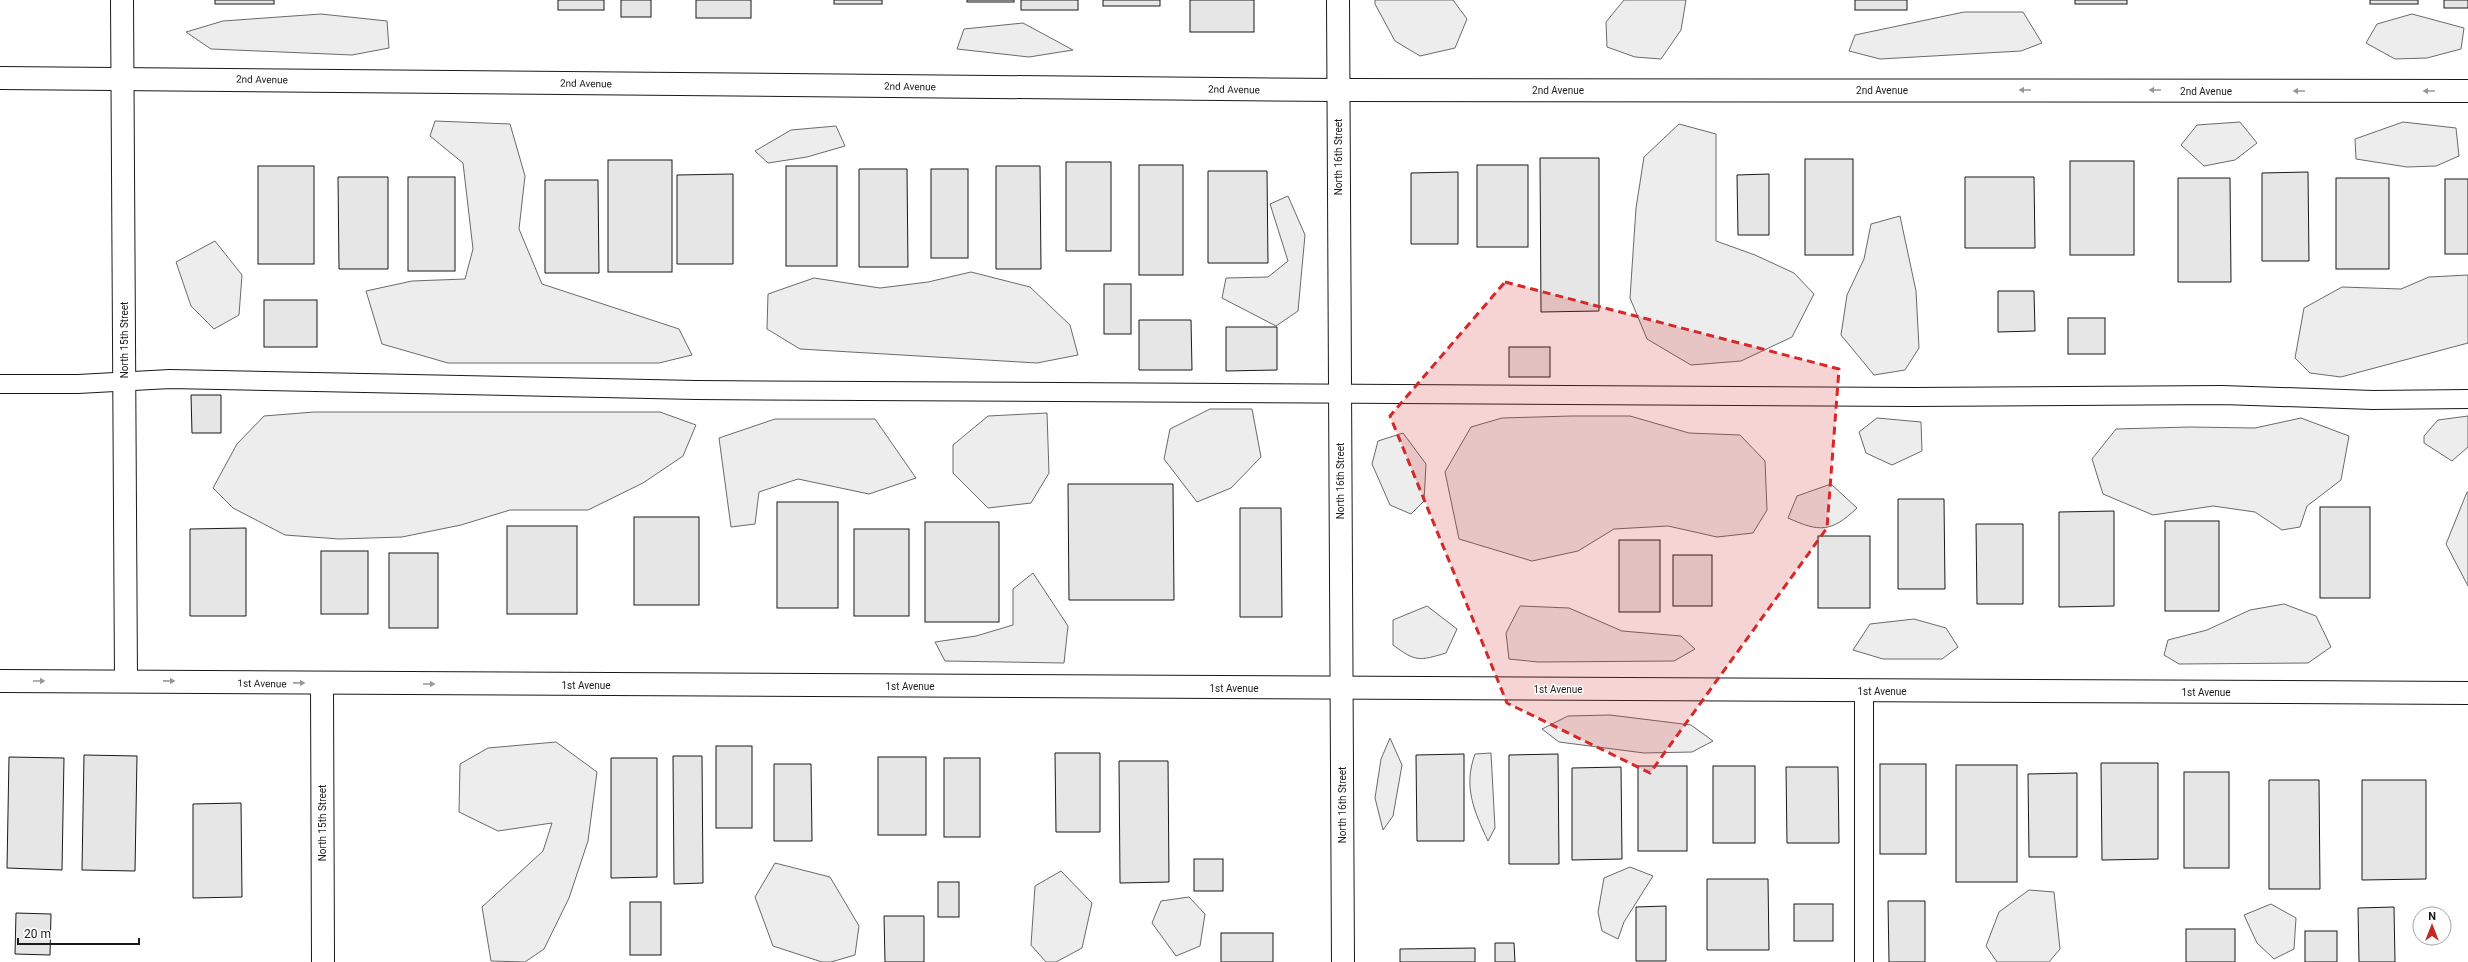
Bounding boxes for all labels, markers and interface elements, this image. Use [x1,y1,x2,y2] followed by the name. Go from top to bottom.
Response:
[236,74,288,85] street label: 2nd Avenue
[560,78,612,89] street label: 2nd Avenue
[884,81,936,92] street label: 2nd Avenue
[1208,84,1260,95] street label: 2nd Avenue
[1532,85,1584,96] street label: 2nd Avenue
[1856,85,1908,96] street label: 2nd Avenue
[2180,86,2232,97] street label: 2nd Avenue
[2018,87,2031,93] one-way arrow
[2148,87,2161,93] one-way arrow
[2292,88,2305,94] one-way arrow
[2422,88,2435,94] one-way arrow
[1333,119,1344,195] street label: North 16th Street
[119,302,130,378] street label: North 15th Street
[1335,443,1346,519] street label: North 16th Street
[33,678,46,684] one-way arrow
[163,678,175,685] one-way arrow
[237,678,287,689] street label: 1st Avenue
[293,680,306,686] one-way arrow
[561,680,611,691] street label: 1st Avenue
[423,681,436,687] one-way arrow
[885,681,935,692] street label: 1st Avenue
[1209,683,1259,694] street label: 1st Avenue
[1533,684,1583,695] street label: 1st Avenue
[1857,686,1907,697] street label: 1st Avenue
[2181,687,2231,698] street label: 1st Avenue
[1337,767,1348,843] street label: North 16th Street
[317,785,328,861] street label: North 15th Street
[2412,906,2452,946] north arrow
[2428,910,2436,923] text: N
[18,920,139,946] scale bar
[24,927,51,941] text: 20 m

